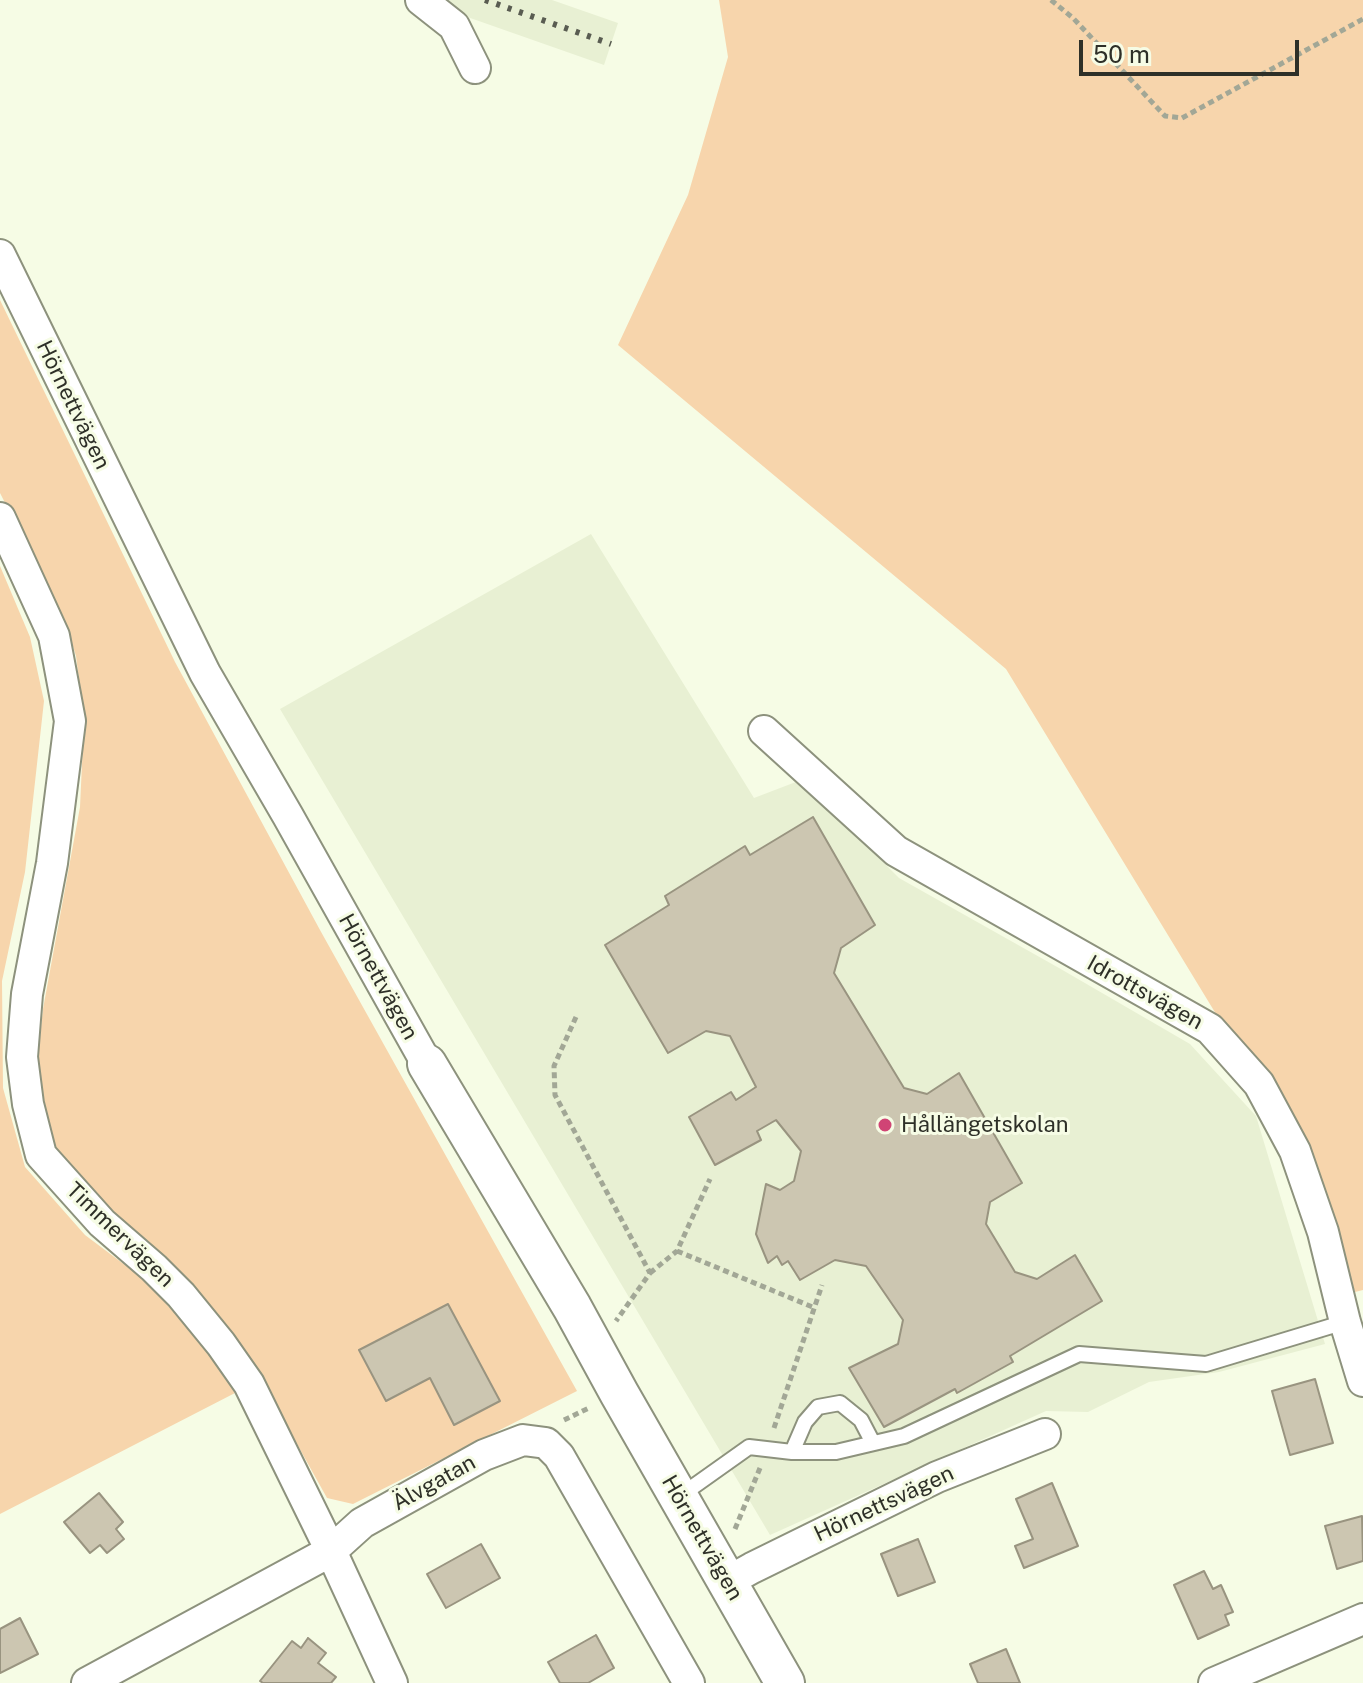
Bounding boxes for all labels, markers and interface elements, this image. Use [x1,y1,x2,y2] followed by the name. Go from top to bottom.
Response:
[1083,24,1303,74] scale bar
[1093,40,1150,68] text: 50 m
[30,336,116,474] street label: Hörnettvägen
[333,909,423,1045] street label: Hörnettvägen
[1083,950,1207,1036] street label: Idrottsvägen
[901,1112,1068,1138] place label: Hållängetskolan
[876,1116,894,1134] marker: Hållängetskolan
[61,1177,179,1293] street label: Timmervägen
[388,1449,480,1517] street label: Älvgatan
[810,1460,958,1548] street label: Hörnettsvägen
[656,1471,748,1605] street label: Hörnettvägen

